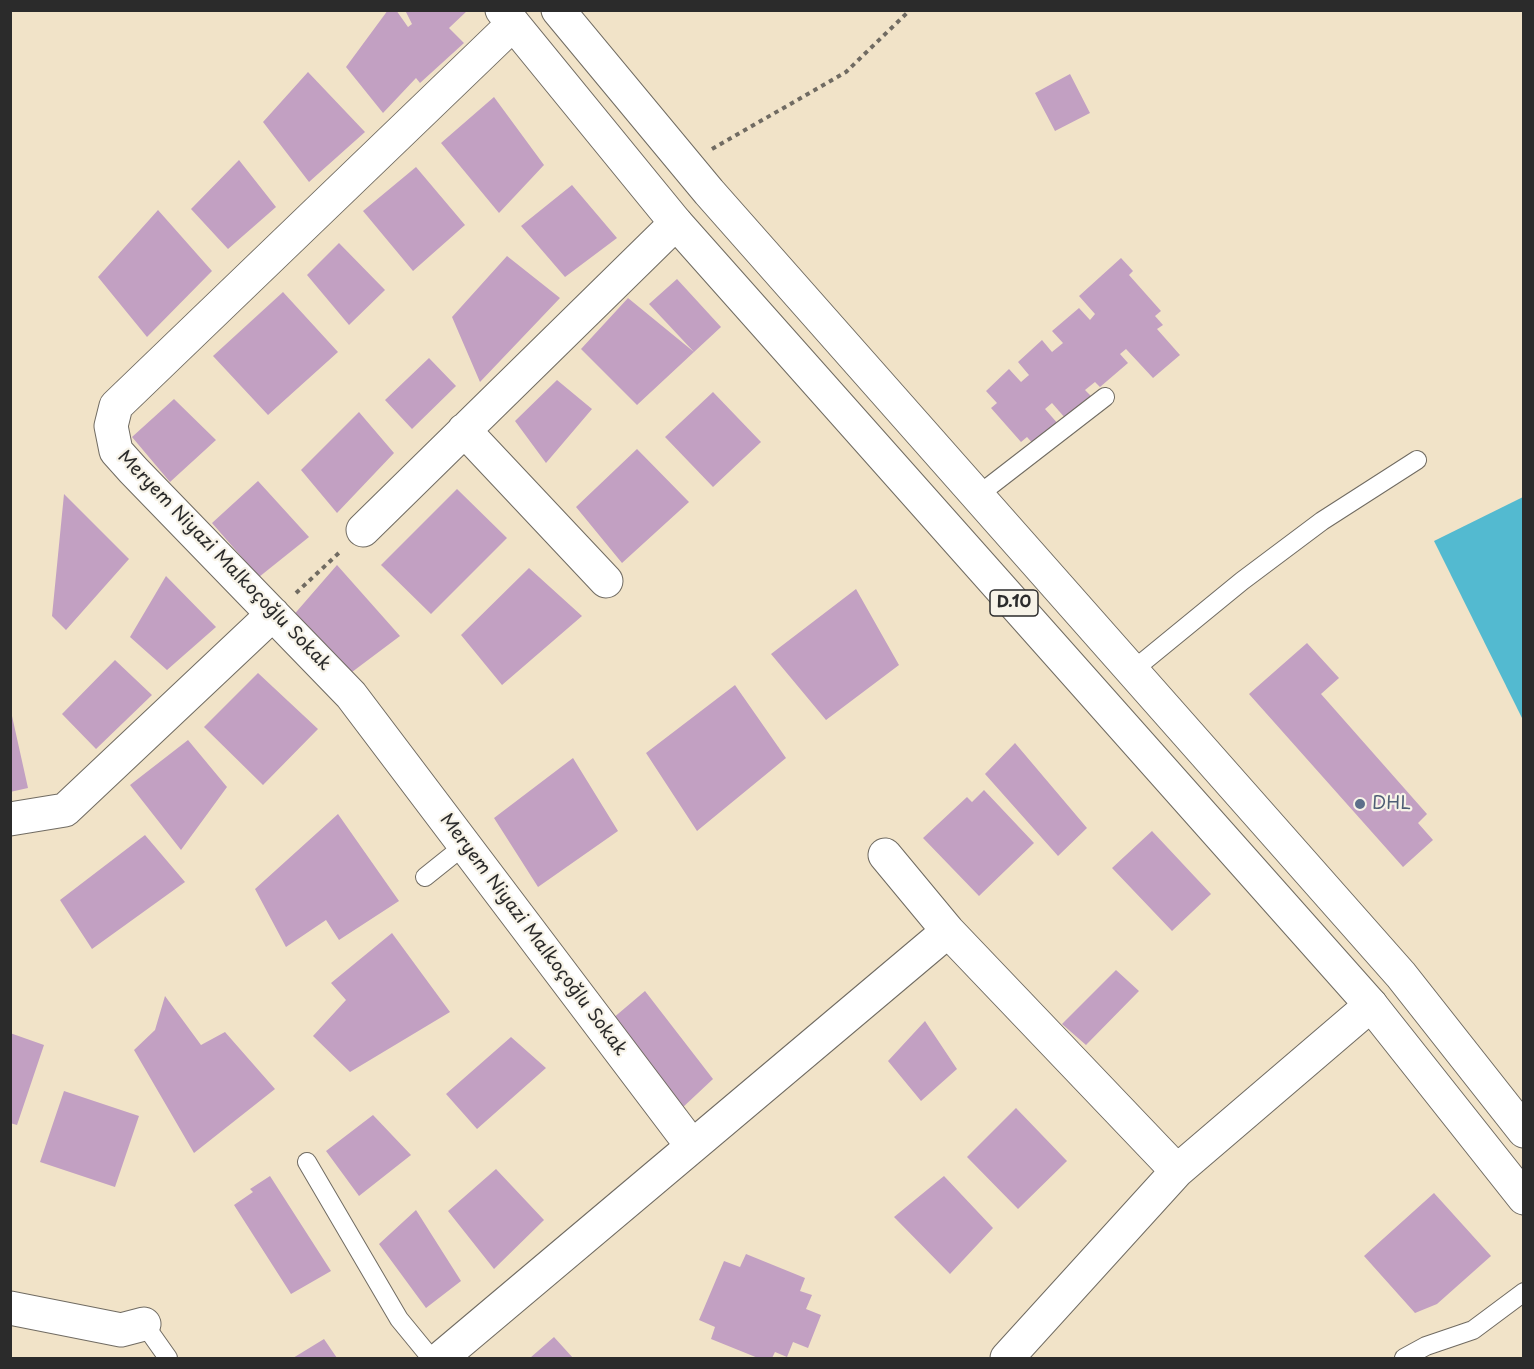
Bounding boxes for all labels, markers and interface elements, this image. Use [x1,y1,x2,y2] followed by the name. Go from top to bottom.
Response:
[113,447,335,675] street label: Meryem Niyazi Malkoçoğlu Sokak
[990,590,1038,616] road number: D.10
[1372,793,1411,815] place label: DHL
[1353,797,1367,811] marker: DHL
[435,810,631,1060] street label: Meryem Niyazi Malkoçoğlu Sokak

